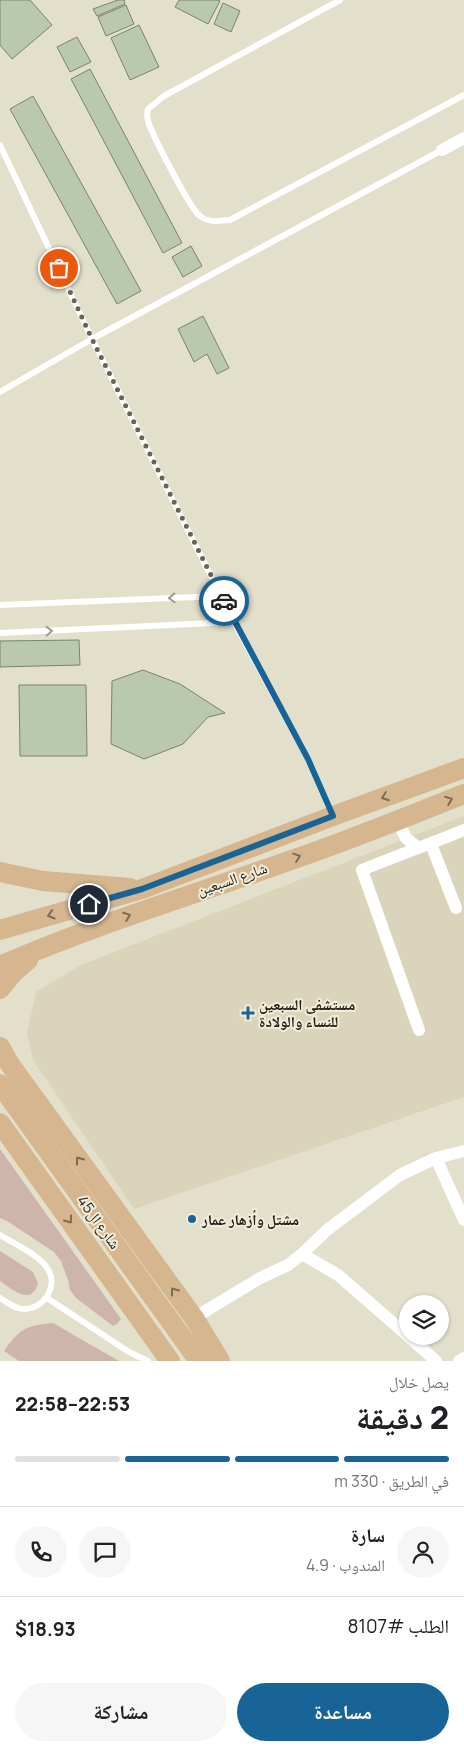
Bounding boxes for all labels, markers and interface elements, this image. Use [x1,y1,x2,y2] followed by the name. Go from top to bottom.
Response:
[38,247,80,289] pin
[45,254,73,282] icon: bag
[199,576,249,626] courier
[210,587,238,615] icon: car
[168,592,176,603] one-way arrow
[45,625,53,636] one-way arrow
[381,791,390,801] one-way arrow
[444,796,453,806] one-way arrow
[292,853,300,863] one-way arrow
[194,857,270,901] street label: شارع السبعين
[68,883,110,925] pin
[75,890,103,918] icon: home
[47,910,55,920] one-way arrow
[122,912,130,922] one-way arrow
[259,994,355,1032] place label: مستشفى السبعين للنساء والولادة
[241,1006,255,1020] marker: مستشفى السبعين للنساء والولادة
[76,1157,84,1166] one-way arrow
[72,1191,126,1253] street label: شارع ال45
[201,1209,299,1230] place label: مشتل وأزهار عمار
[186,1213,198,1225] marker: مشتل وأزهار عمار
[63,1214,72,1224] one-way arrow
[171,1287,180,1297] one-way arrow
[399,1295,449,1345] map controls
[399,1295,449,1345] button: layers
[389,1371,449,1393] text: يصل خلال
[15,1391,130,1417] text: 22:53–22:58
[356,1395,449,1439] text: 2 دقيقة
[334,1470,449,1492] text: في الطريق · 330 m
[351,1522,385,1548] text: سارة
[15,1526,67,1578] button: phone
[79,1526,131,1578] button: chat
[397,1526,449,1578] button: person
[306,1554,385,1576] text: المندوب · 4.9
[347,1613,449,1639] text: الطلب #8107
[15,1616,76,1642] text: $18.93
[15,1683,227,1741] button: مشاركة
[237,1683,449,1741] button: مساعدة

